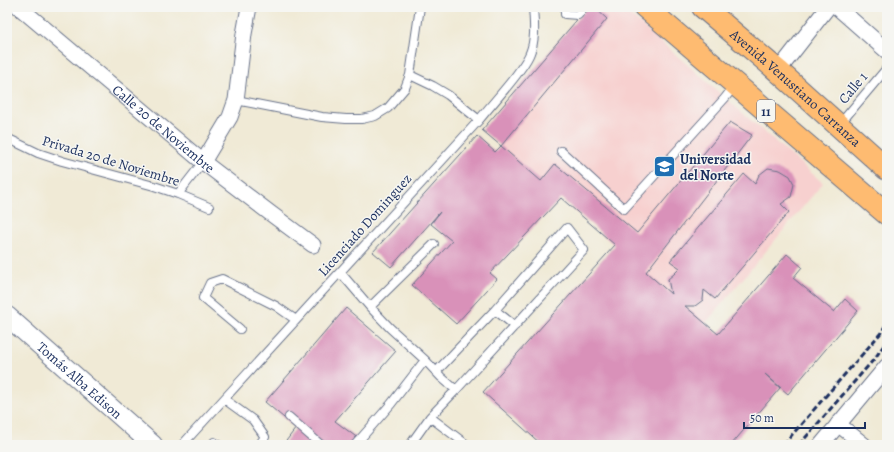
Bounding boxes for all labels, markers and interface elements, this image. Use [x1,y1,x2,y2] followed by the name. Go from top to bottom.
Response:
[725,24,866,151] street label: Avenida Venustiano Carranza
[834,68,872,108] street label: Calle 1
[108,80,219,177] street label: Calle 20 de Noviembre
[757,100,775,122] road number: 11
[40,131,182,191] street label: Privada 20 de Noviembre
[680,150,752,185] place label: Universidad del Norte
[652,154,678,180] school or university icon: Universidad del Norte
[314,170,416,280] street label: Licenciado Dominguez
[33,337,127,423] street label: Tomás Alba Edison
[744,404,865,430] scale bar
[750,410,774,426] text: 50 m

